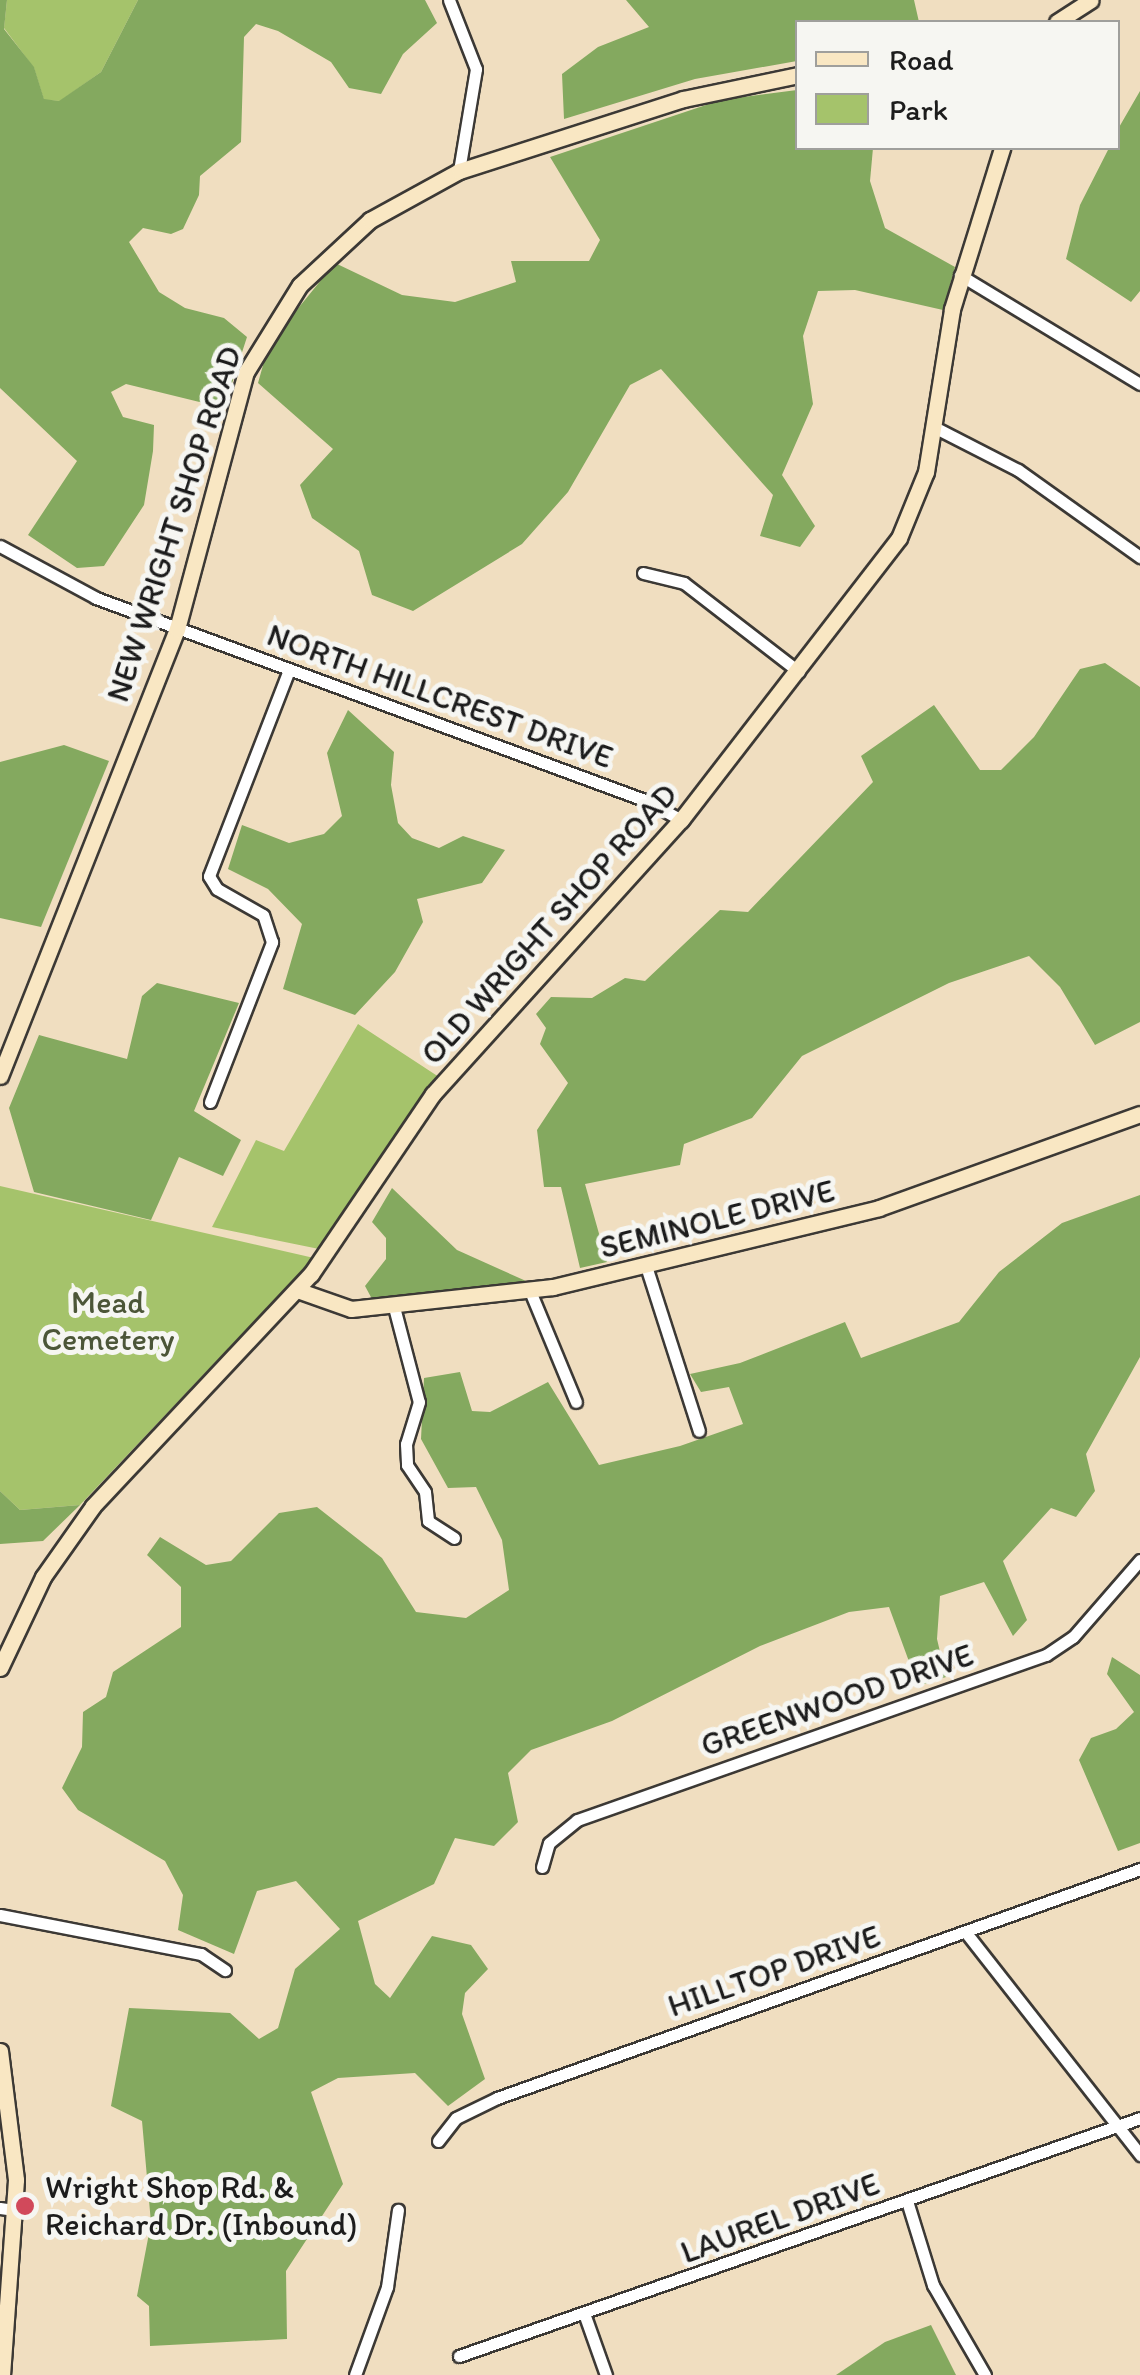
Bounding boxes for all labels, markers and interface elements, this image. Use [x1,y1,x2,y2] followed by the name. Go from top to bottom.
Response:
[795,20,1120,150] legend
[889,41,954,78] text: Road
[889,91,948,128] text: Park
[98,340,250,708] street label: NEW WRIGHT SHOP ROAD
[260,615,620,777] street label: NORTH HILLCREST DRIVE
[412,774,686,1074] street label: OLD WRIGHT SHOP ROAD
[593,1171,841,1267] street label: SEMINOLE DRIVE
[41,1284,175,1359] park label: Mead Cemetery
[694,1635,980,1765] street label: GREENWOOD DRIVE
[662,1917,886,2025] street label: HILLTOP DRIVE
[675,2164,885,2272] street label: LAUREL DRIVE
[45,2169,359,2244] place label: Wright Shop Rd. & Reichard Dr. (Inbound)
[14,2195,36,2217] marker: Wright Shop Rd. & Reichard Dr. (Inbound)

